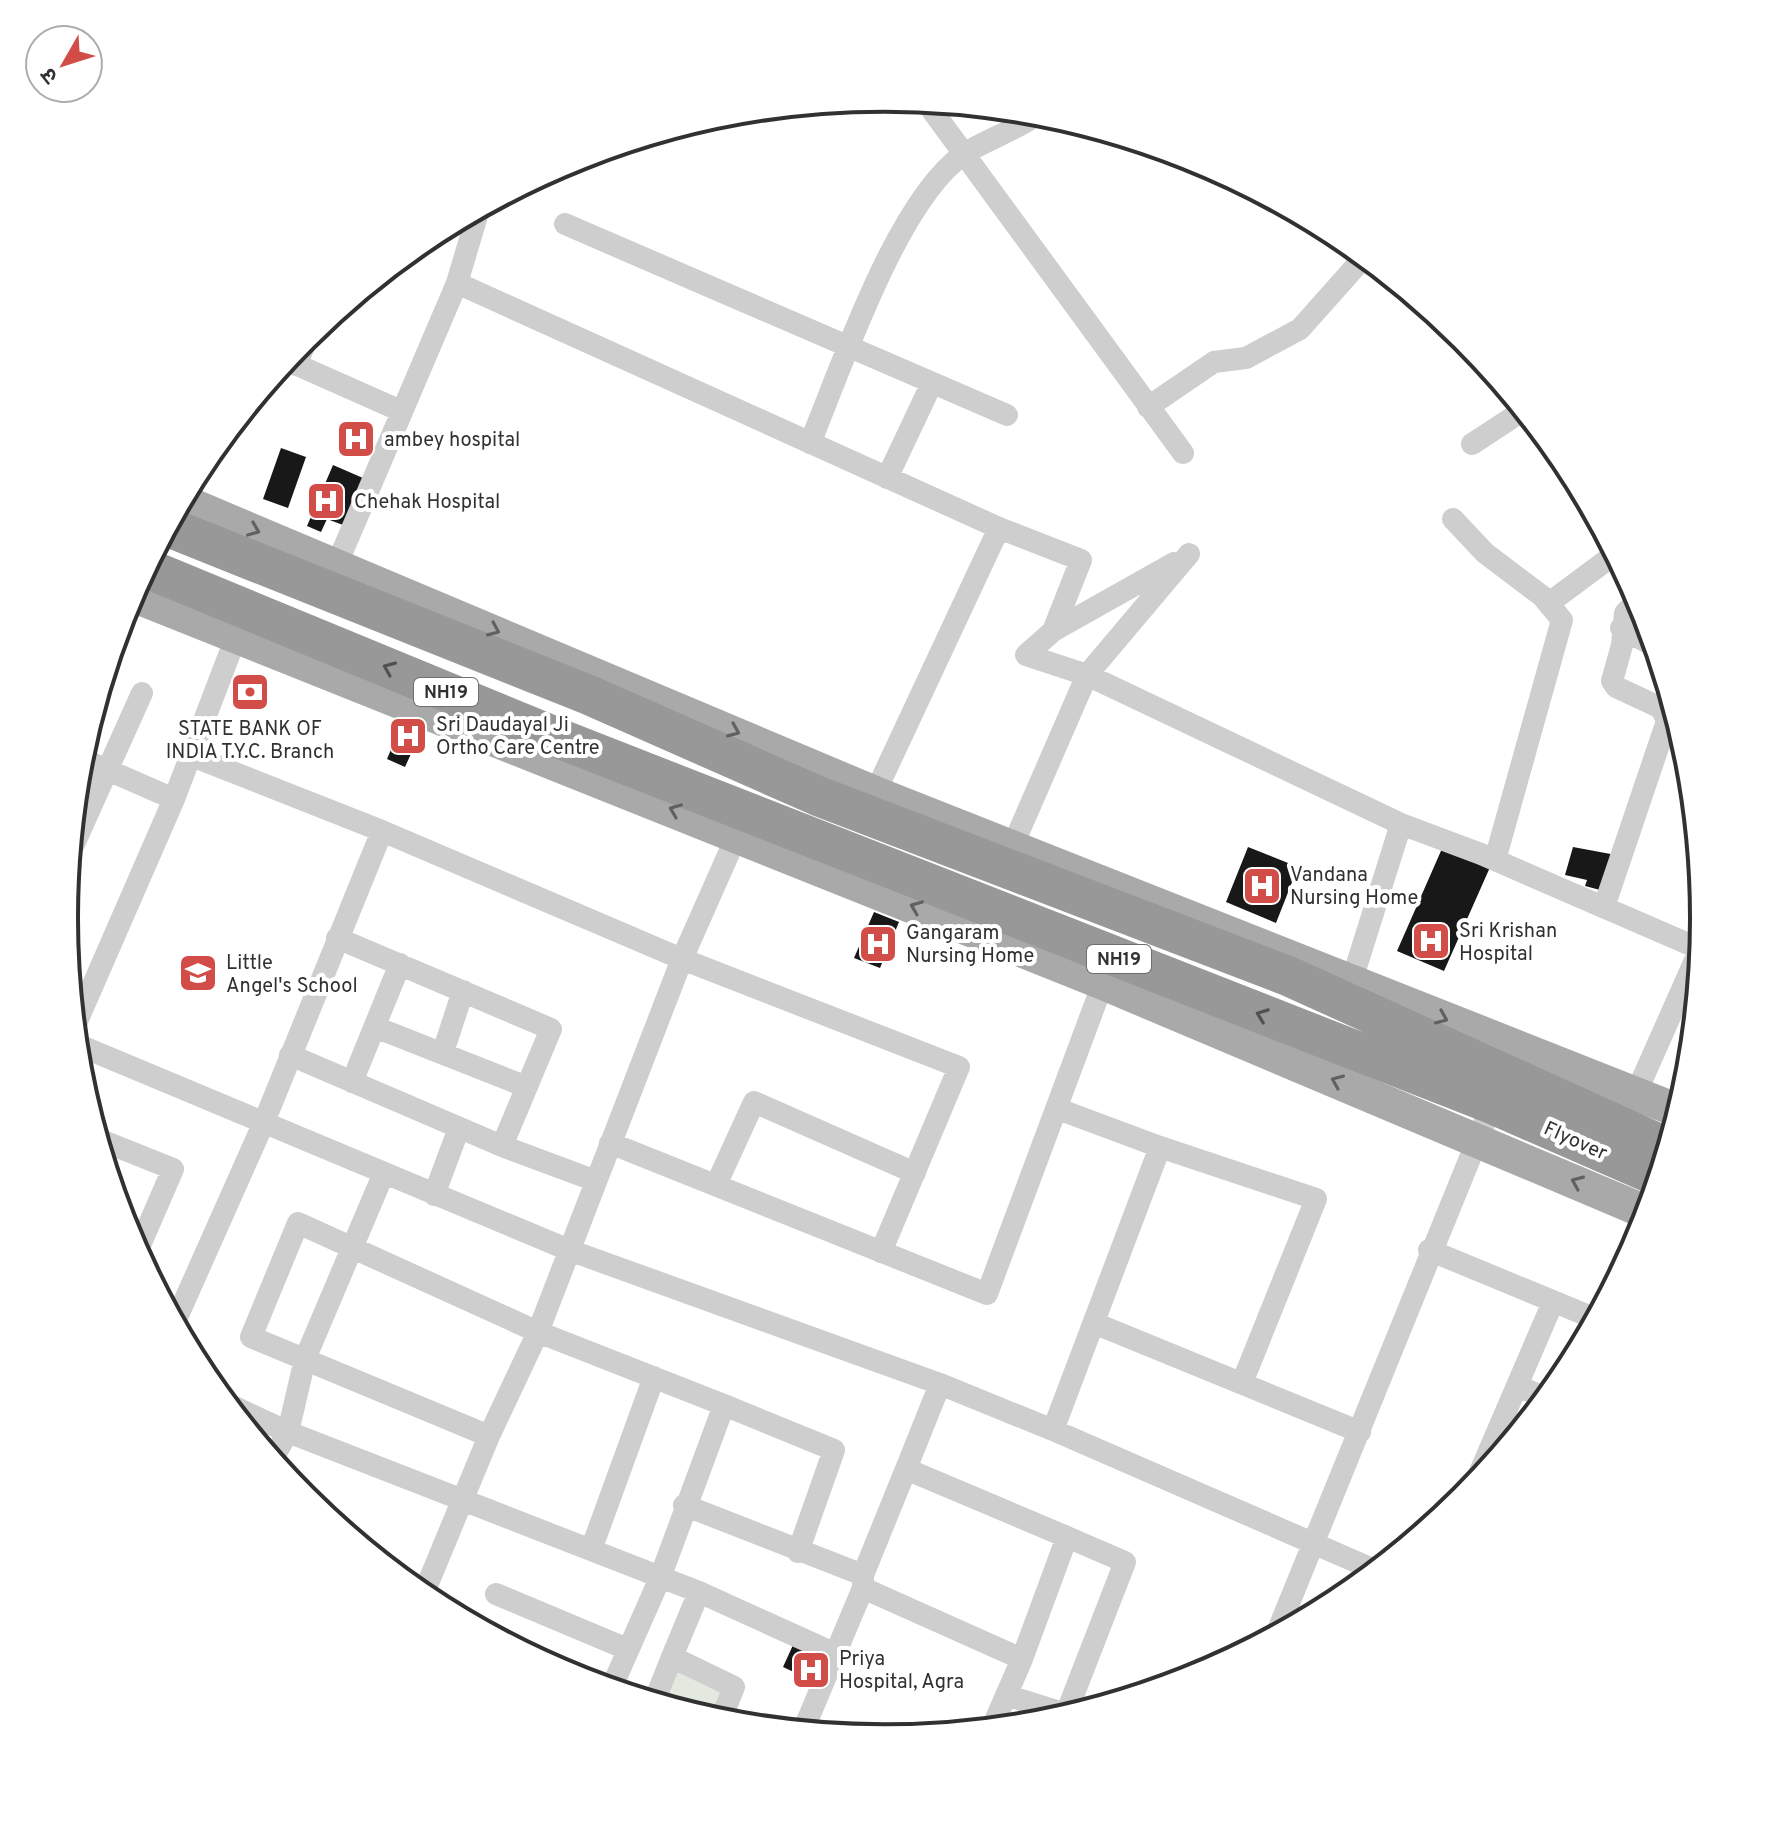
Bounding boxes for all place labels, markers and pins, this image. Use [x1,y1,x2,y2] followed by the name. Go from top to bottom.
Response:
[335,418,377,460] hospital icon: ambey hospital
[384,428,520,454] place label: ambey hospital
[305,480,347,522] hospital icon: Chehak Hospital
[354,490,500,516] place label: Chehak Hospital
[229,671,271,713] bank icon: STATE BANK OF INDIA T.Y.C. Branch
[436,713,600,762] place label: Sri Daudayal Ji Ortho Care Centre
[387,715,429,757] hospital icon: Sri Daudayal Ji Ortho Care Centre
[166,717,334,766] place label: STATE BANK OF INDIA T.Y.C. Branch
[1290,863,1418,912] place label: Vandana Nursing Home
[1241,865,1283,907] hospital icon: Vandana Nursing Home
[1459,919,1557,968] place label: Sri Krishan Hospital
[1410,920,1452,962] hospital icon: Sri Krishan Hospital
[906,921,1034,970] place label: Gangaram Nursing Home
[857,923,899,965] hospital icon: Gangaram Nursing Home
[226,951,358,1000] place label: Little Angel's School
[177,952,219,994] school or university icon: Little Angel's School
[839,1647,964,1696] place label: Priya Hospital, Agra
[790,1649,832,1691] hospital icon: Priya Hospital, Agra

